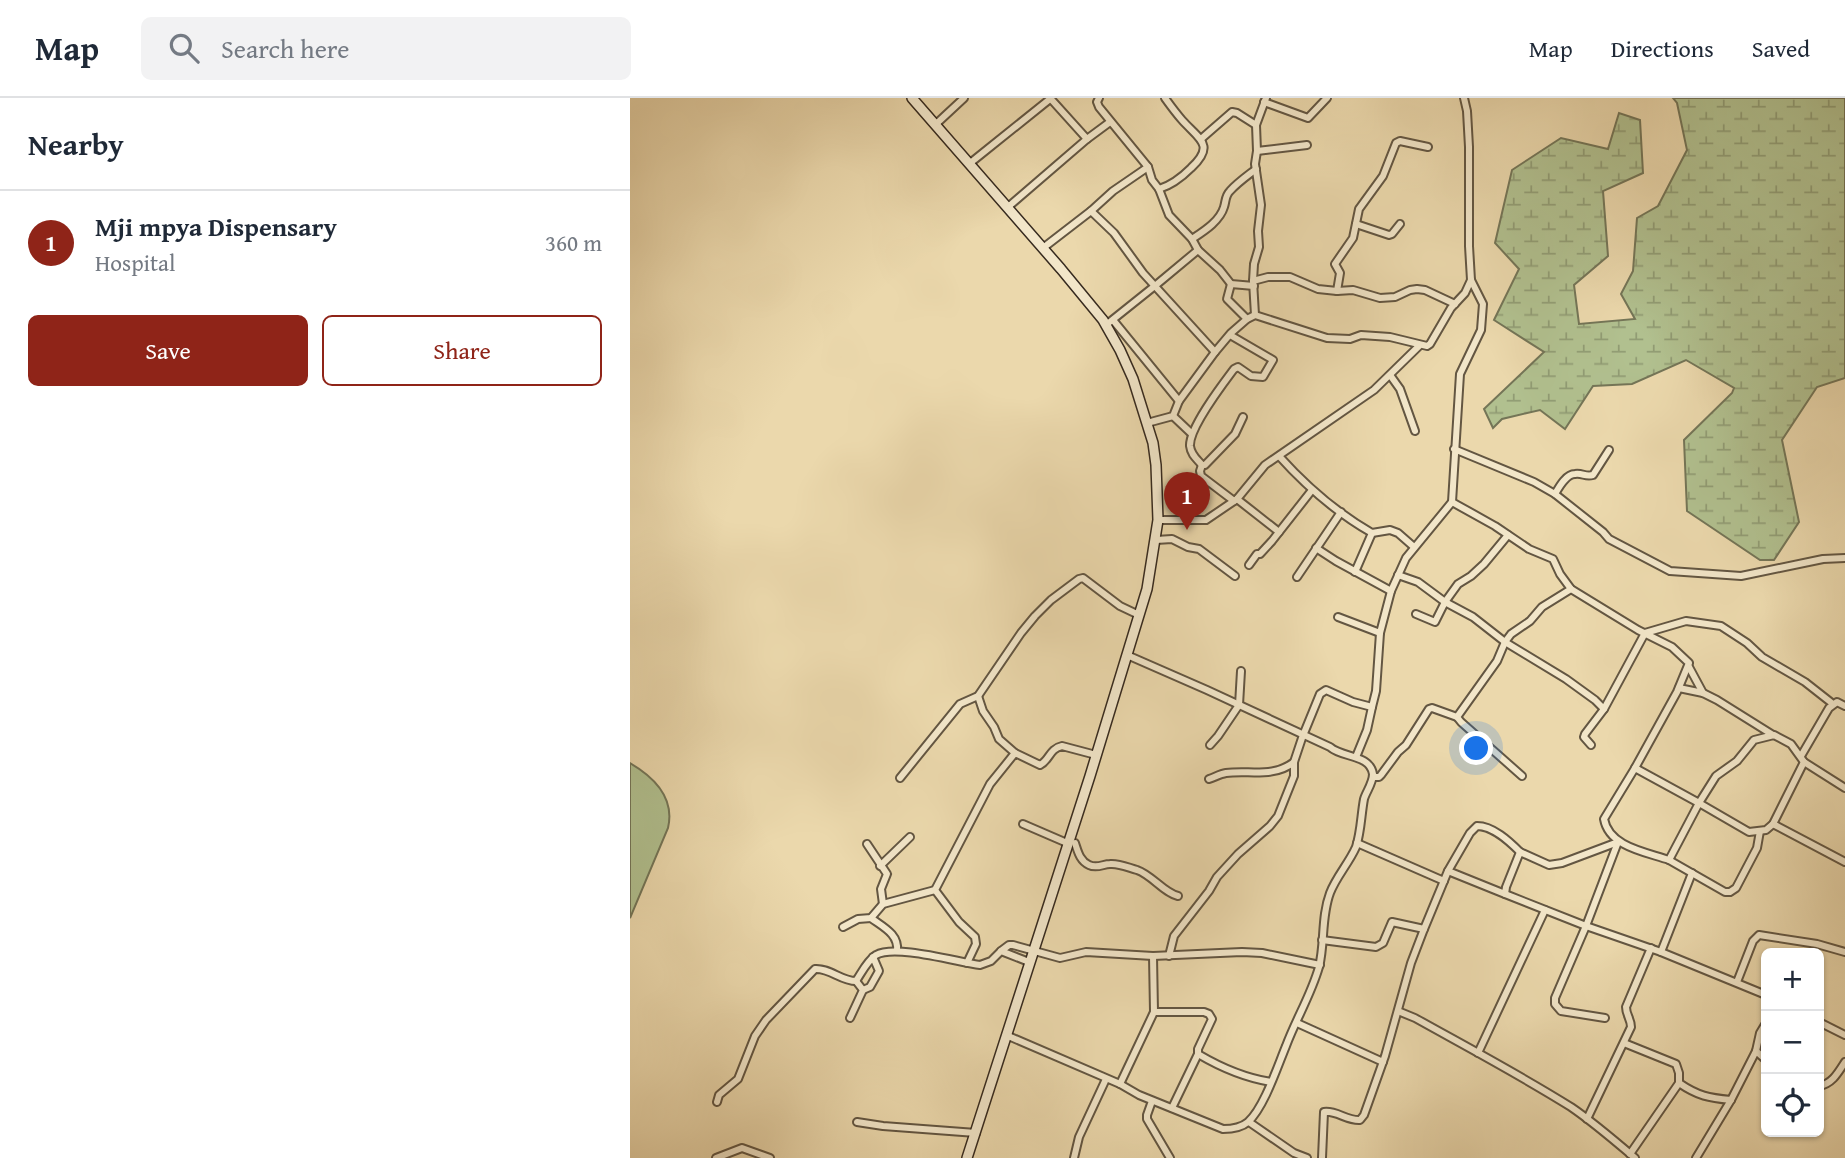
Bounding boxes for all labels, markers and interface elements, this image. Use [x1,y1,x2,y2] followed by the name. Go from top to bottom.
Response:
[141,17,631,80] search box
[35,24,99,72] text: Map
[165,29,203,67] icon: search
[221,29,349,68] text: Search here
[1529,31,1573,66] text: Map
[1611,31,1714,66] text: Directions
[1752,31,1810,66] text: Saved
[28,122,124,166] text: Nearby
[95,207,337,246] text: Mji mpya Dispensary
[45,226,57,259] text: 1
[545,226,602,259] text: 360 m
[95,246,175,279] text: Hospital
[28,315,308,386] button: Save
[322,315,602,386] button: Share
[1164,472,1210,530] pin: 1
[1459,731,1493,765] your location
[1761,948,1824,1137] map controls
[1761,948,1824,1011] button: +
[1761,1011,1824,1074] button: −
[1761,1074,1824,1137] button: locate

